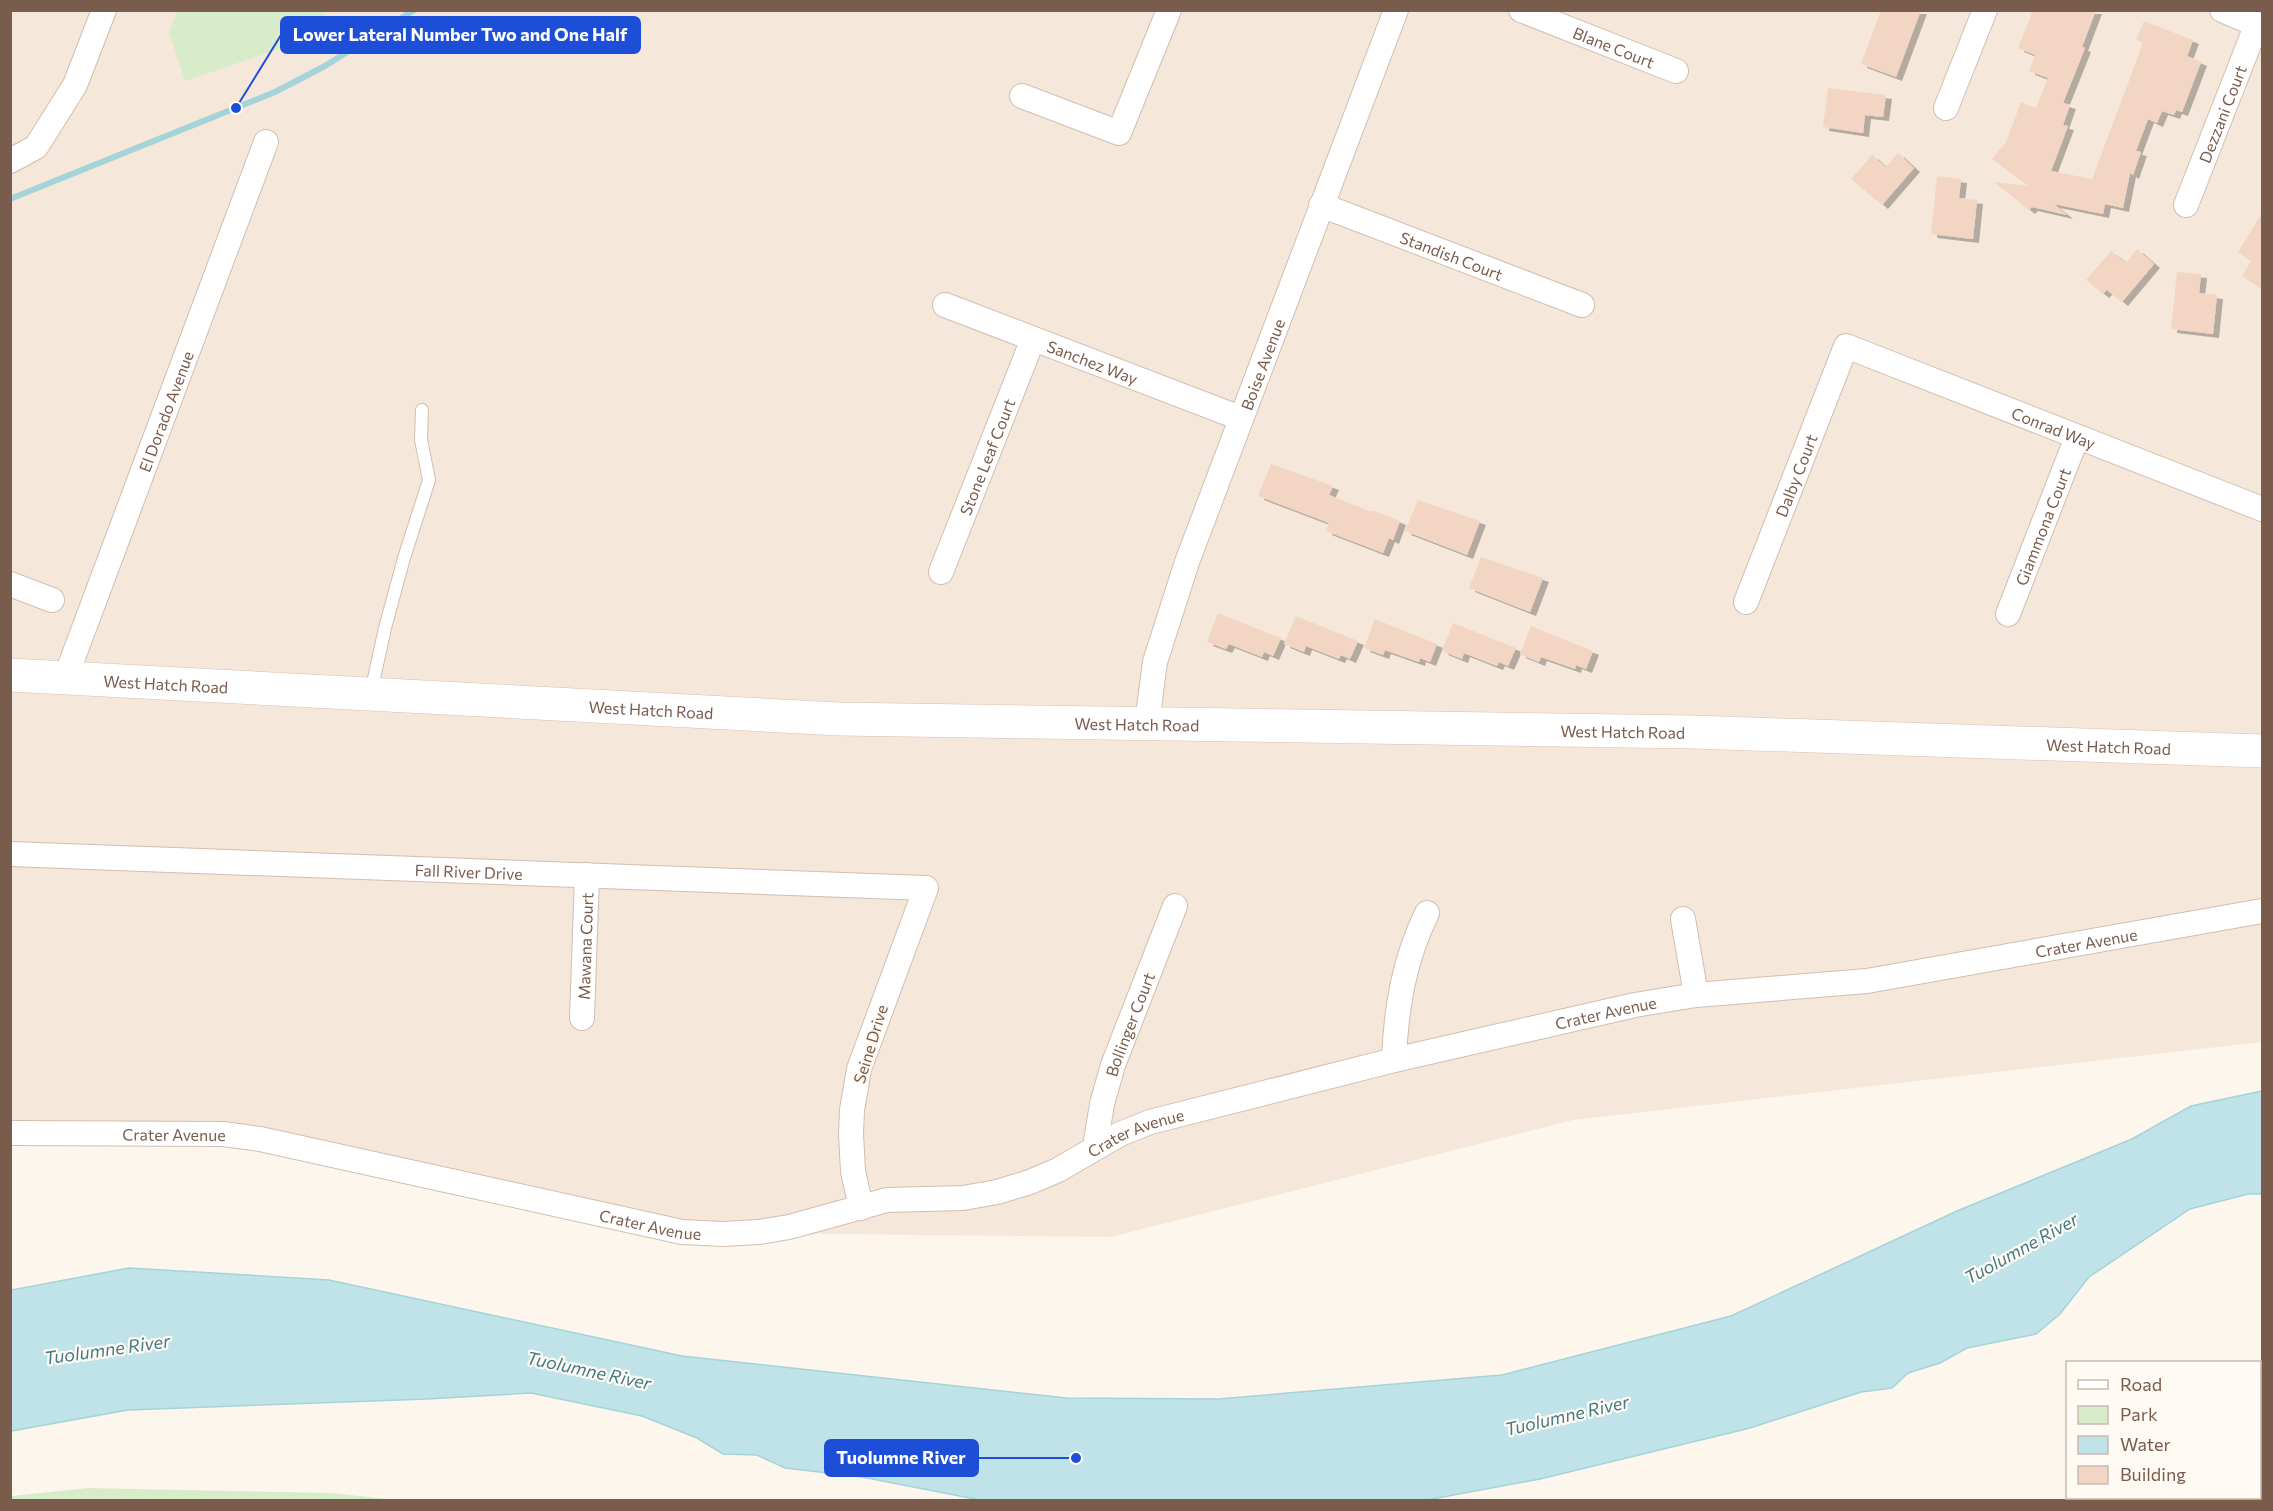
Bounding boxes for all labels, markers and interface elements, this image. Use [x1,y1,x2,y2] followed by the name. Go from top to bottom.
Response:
[281,17,640,53] callout: Lower Lateral Number Two and One Half
[1571,22,1658,71] street label: Blane Court
[293,23,628,45] text: Lower Lateral Number Two and One Half
[2194,62,2250,165] street label: Dezzani Court
[1398,227,1506,284] street label: Standish Court
[1236,316,1288,413] street label: Boise Avenue
[1045,336,1141,387] street label: Sanchez Way
[134,348,197,474] street label: El Dorado Avenue
[955,395,1018,518] street label: Stone Leaf Court
[2009,402,2098,452] street label: Conrad Way
[1771,431,1820,519] street label: Dalby Court
[2011,464,2074,588] street label: Giammona Court
[103,670,229,696] street label: West Hatch Road
[588,696,714,722] street label: West Hatch Road
[1074,713,1199,734] street label: West Hatch Road
[1560,720,1685,741] street label: West Hatch Road
[2046,734,2171,757] street label: West Hatch Road
[414,860,523,883] street label: Fall River Drive
[573,892,596,1000] street label: Mawana Court
[2034,924,2139,961] street label: Crater Avenue
[1101,969,1158,1078] street label: Bollinger Court
[1553,992,1658,1032] street label: Crater Avenue
[849,1002,891,1086] street label: Seine Drive
[1084,1104,1186,1161] street label: Crater Avenue
[122,1124,226,1144] street label: Crater Avenue
[598,1205,702,1242] street label: Crater Avenue
[1960,1207,2083,1288] water label: Tuolumne River
[43,1329,172,1369] water label: Tuolumne River
[525,1346,654,1394] water label: Tuolumne River
[2066,1361,2261,1499] legend
[2120,1373,2162,1395] text: Road
[1503,1390,1632,1440] water label: Tuolumne River
[2120,1403,2158,1425] text: Park
[2120,1433,2171,1455] text: Water
[825,1440,978,1476] callout: Tuolumne River
[836,1446,966,1468] text: Tuolumne River
[2120,1463,2186,1485] text: Building

